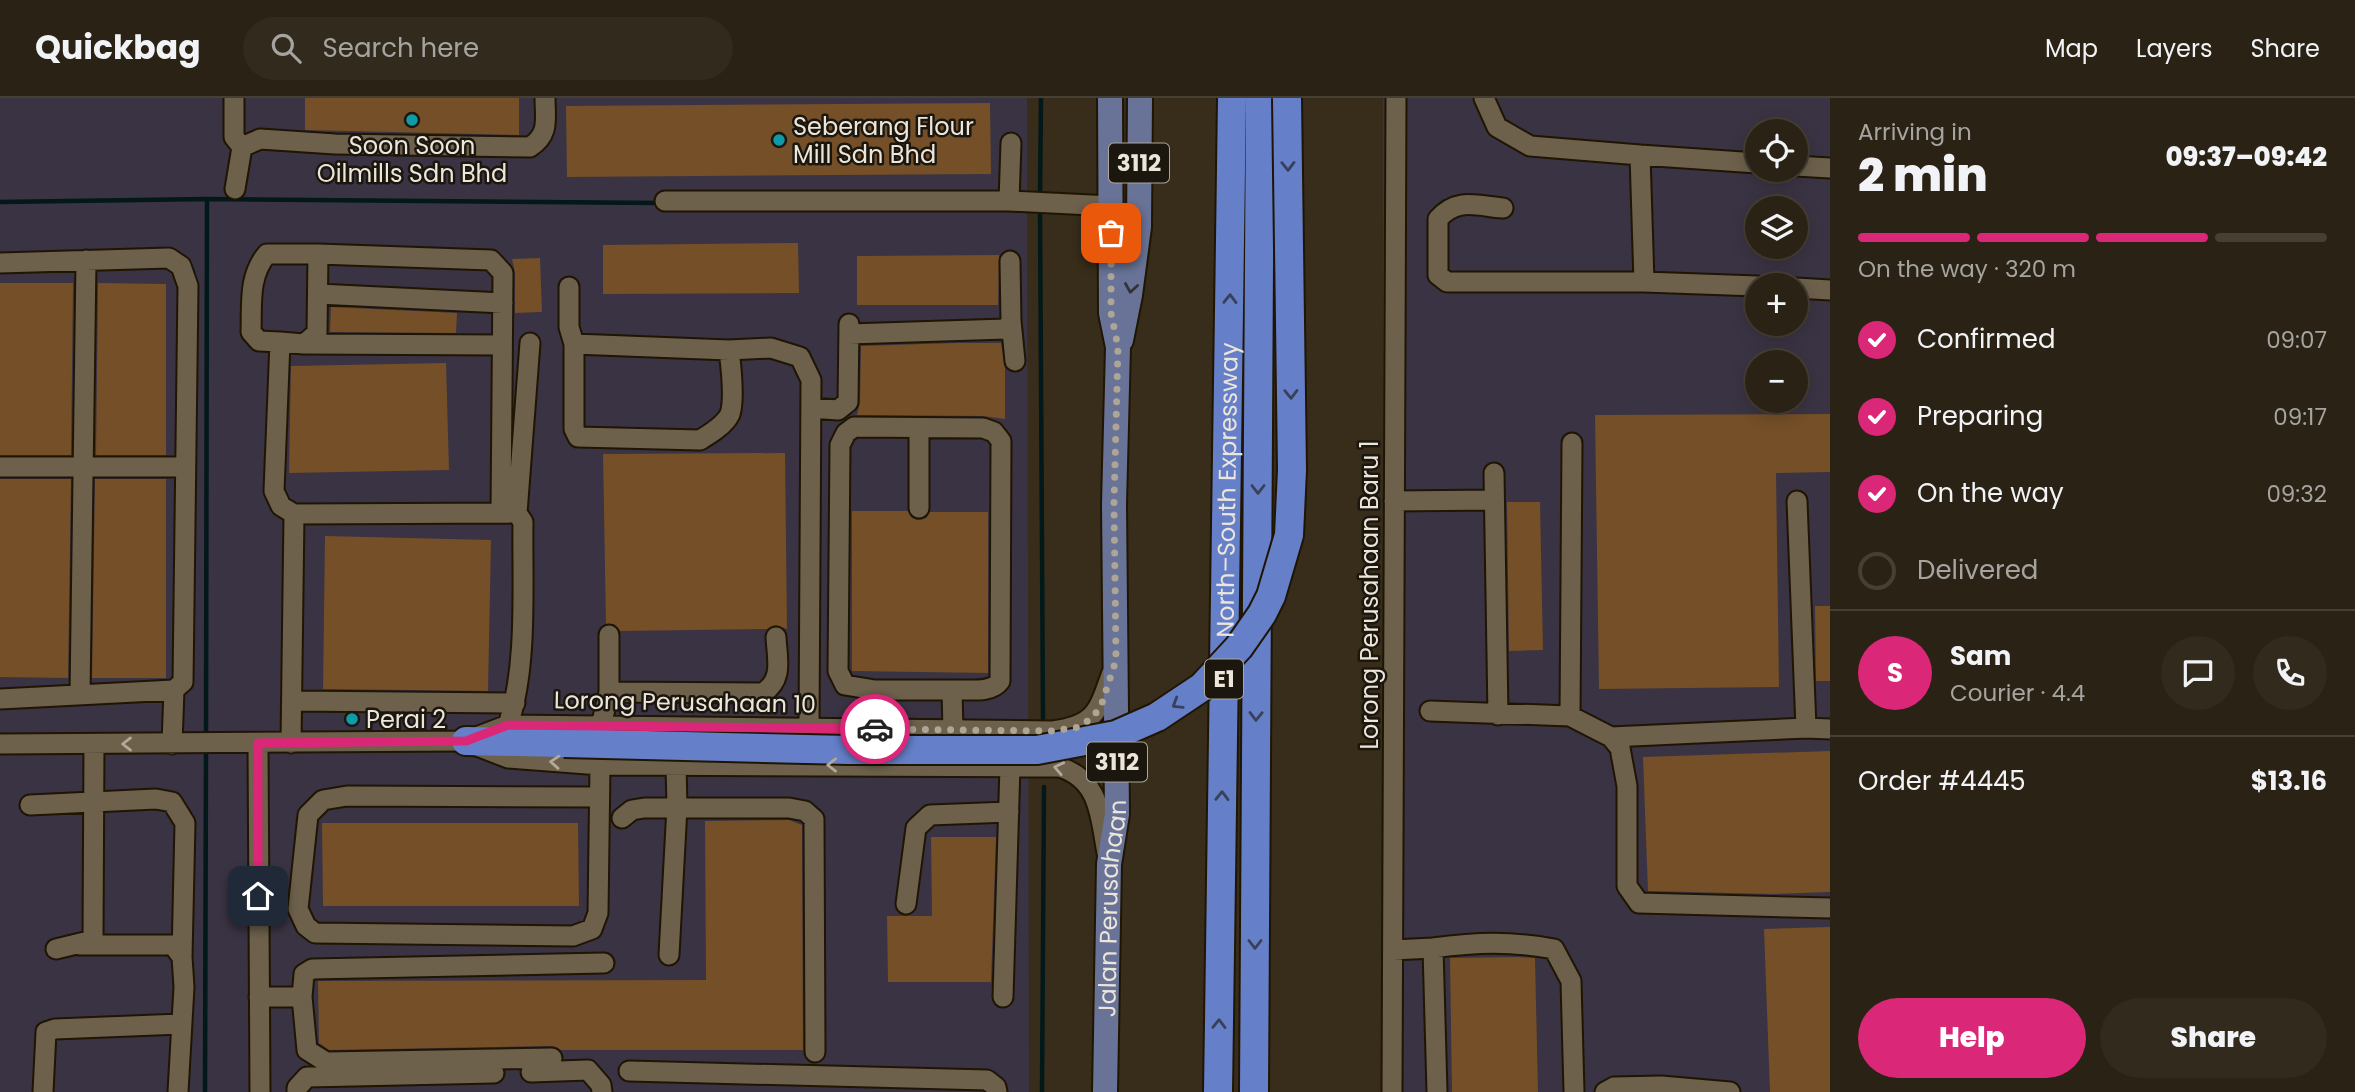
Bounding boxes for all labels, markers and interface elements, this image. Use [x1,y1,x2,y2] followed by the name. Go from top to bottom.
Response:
[243,17,733,80] search box
[35,24,201,71] text: Quickbag
[267,29,305,67] icon: search
[323,30,479,66] text: Search here
[2045,32,2098,65] text: Map
[2136,32,2212,65] text: Layers
[2250,32,2320,65] text: Share
[793,110,974,171] place label: Seberang Flour Mill Sdn Bhd
[404,112,420,128] marker: Soon Soon Oilmills Sdn Bhd
[1858,116,1972,148] text: Arriving in
[1745,119,1808,413] map controls
[1745,119,1808,182] button: locate
[317,129,507,190] place label: Soon Soon Oilmills Sdn Bhd
[771,132,787,148] marker: Seberang Flour Mill Sdn Bhd
[2165,139,2327,175] text: 09:37–09:42
[1858,143,1988,207] text: 2 min
[1109,144,1169,183] road number: 3112
[1280,161,1296,172] one-way arrow
[1745,196,1808,259] button: layers
[1081,203,1141,263] pin
[1092,214,1130,252] icon: bag
[1858,253,2076,285] text: On the way · 320 m
[1745,273,1808,336] button: +
[1124,282,1139,294] one-way arrow
[1222,294,1237,305] one-way arrow
[1858,321,1896,359] icon: check
[1917,321,2055,357] text: Confirmed
[2266,324,2327,356] text: 09:07
[1208,342,1245,638] street label: North–South Expressway
[1745,350,1808,413] button: −
[1284,388,1299,399] one-way arrow
[1858,398,1896,436] icon: check
[1917,398,2043,434] text: Preparing
[2273,401,2327,433] text: 09:17
[1353,441,1386,749] street label: Lorong Perusahaan Baru 1
[1858,475,1896,513] icon: check
[1917,475,2064,511] text: On the way
[2266,478,2327,510] text: 09:32
[1250,484,1266,495] one-way arrow
[1917,552,2038,588] text: Delivered
[2161,636,2235,710] button: chat
[2253,636,2327,710] button: phone
[1950,638,2011,674] text: Sam
[1887,655,1903,691] text: S
[1205,660,1243,698] road number: E1
[1950,677,2085,709] text: Courier · 4.4
[554,683,816,721] street label: Lorong Perusahaan 10
[840,694,910,764] courier
[1172,696,1185,709] one-way arrow
[366,703,446,736] place label: Perai 2
[856,710,894,748] icon: car
[344,711,360,727] marker: Perai 2
[1248,712,1264,722] one-way arrow
[121,736,131,752] one-way arrow
[1087,742,1147,782] road number: 3112
[550,754,561,769] one-way arrow
[826,758,837,773] one-way arrow
[1053,762,1065,777] one-way arrow
[1858,763,2026,799] text: Order #4445
[2251,763,2327,799] text: $13.16
[1214,791,1230,801] one-way arrow
[1090,800,1134,1017] street label: Jalan Perusahaan
[228,866,288,926] pin
[239,877,277,915] icon: home
[1247,939,1263,950] one-way arrow
[1858,998,2086,1078] button: Help
[2100,998,2327,1078] button: Share
[1211,1018,1227,1029] one-way arrow

